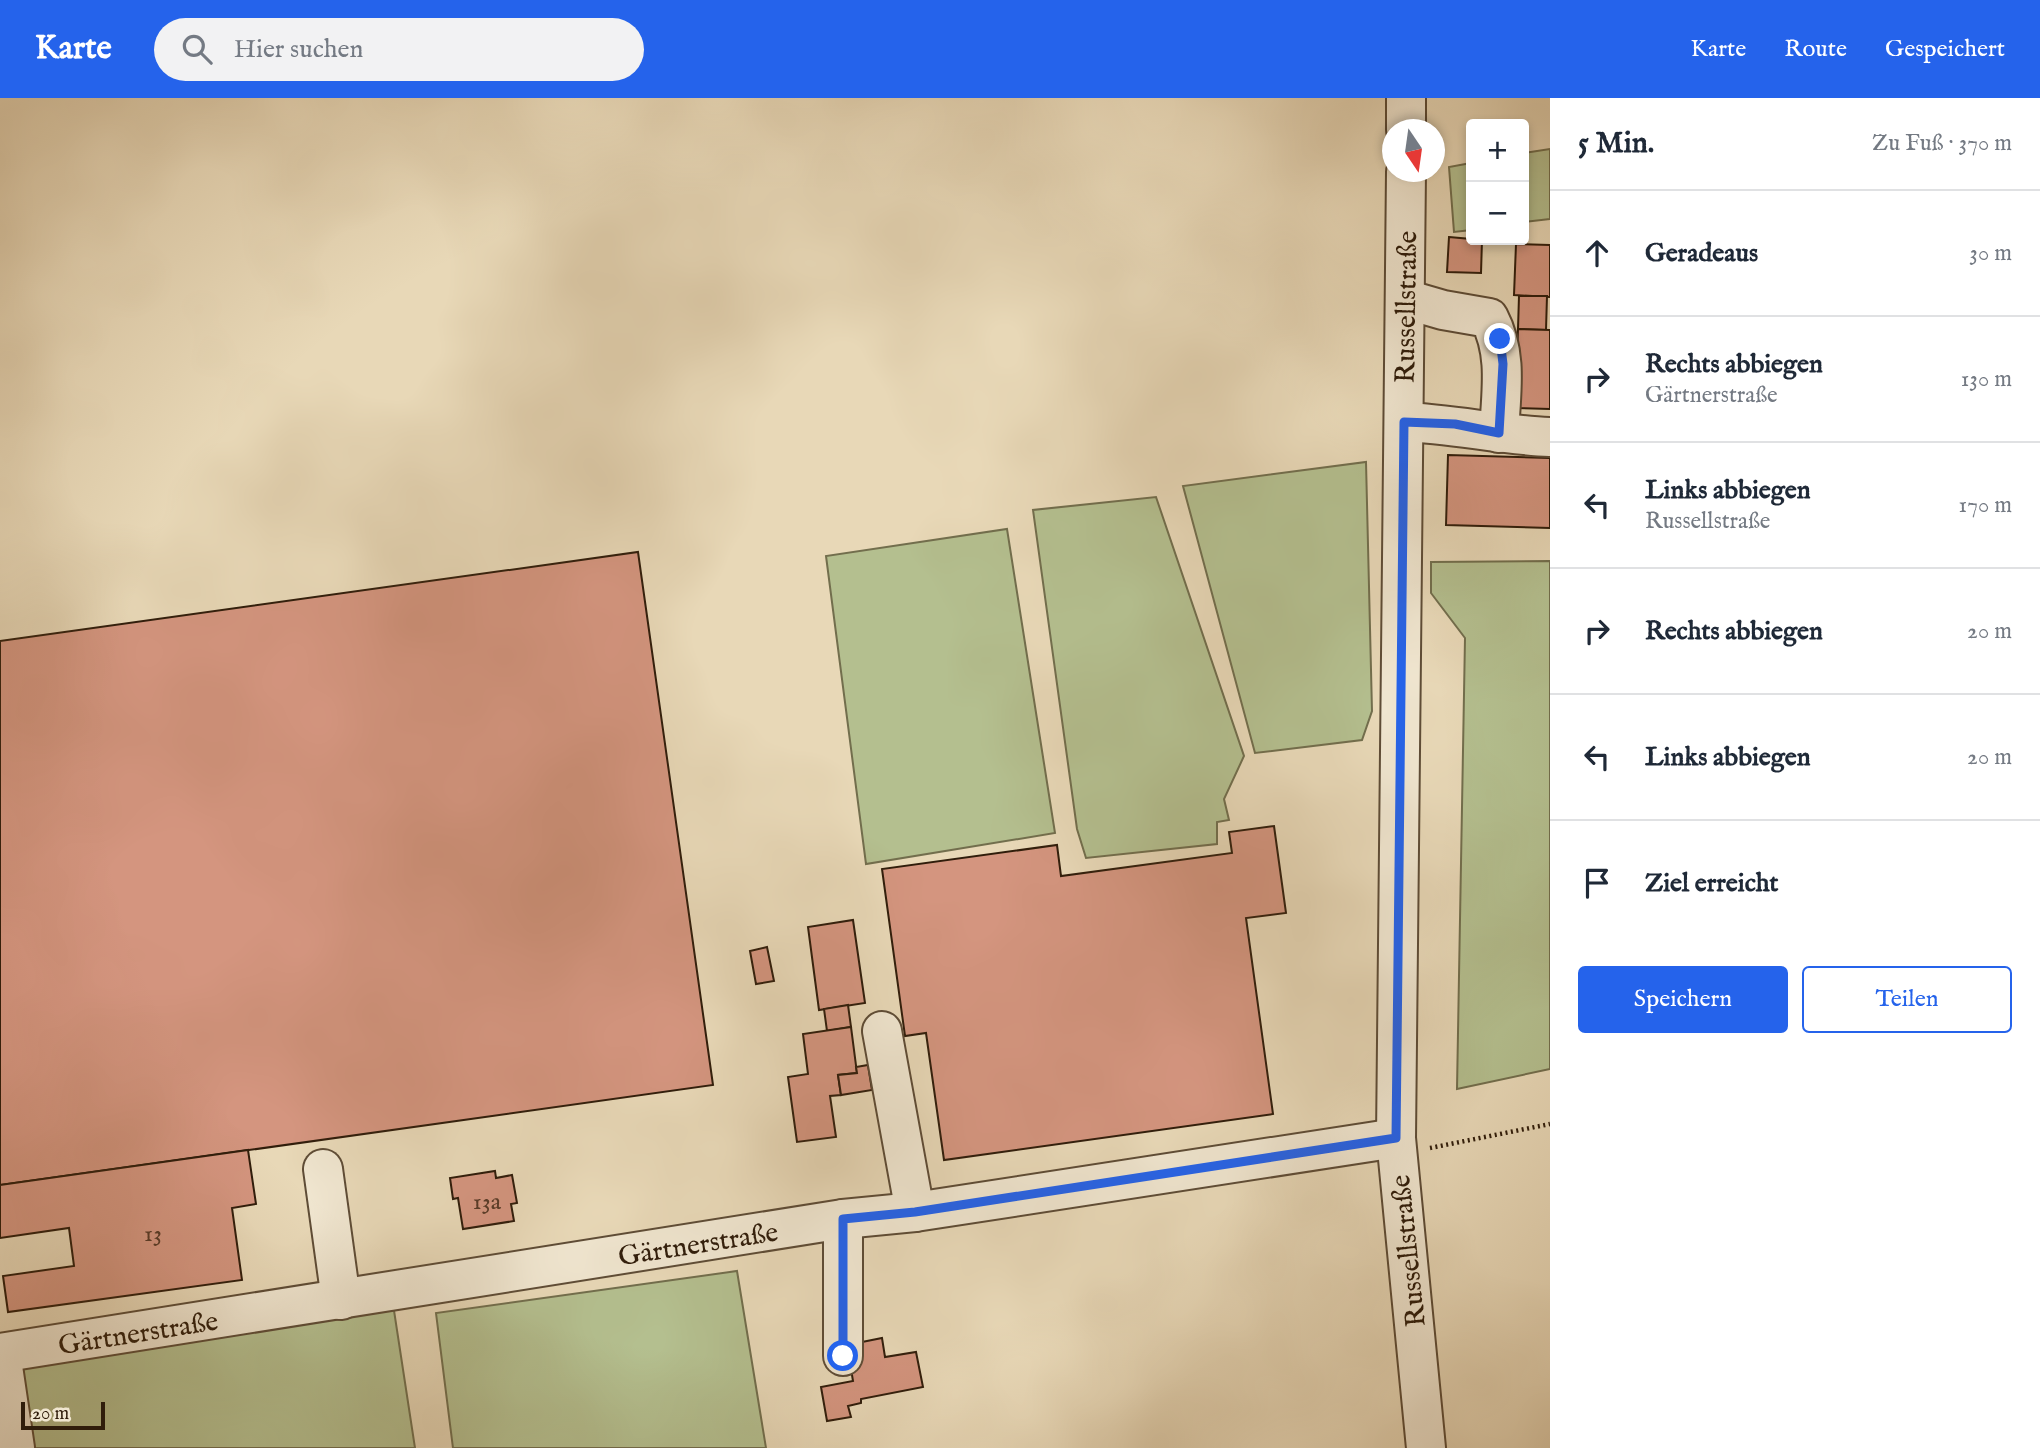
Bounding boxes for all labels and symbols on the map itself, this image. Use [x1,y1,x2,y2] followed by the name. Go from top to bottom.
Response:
[1382,119,1445,182] north arrow
[1389,230,1426,384] street label: Russellstraße
[1484,323,1515,354] route end
[1384,1173,1435,1328] street label: Russellstraße
[473,1187,502,1218] house number: 13a
[616,1216,781,1275] street label: Gärtnerstraße
[144,1219,162,1250] house number: 13
[56,1305,221,1364] street label: Gärtnerstraße
[827,1340,858,1371] route start
[21,1399,105,1431] scale bar

